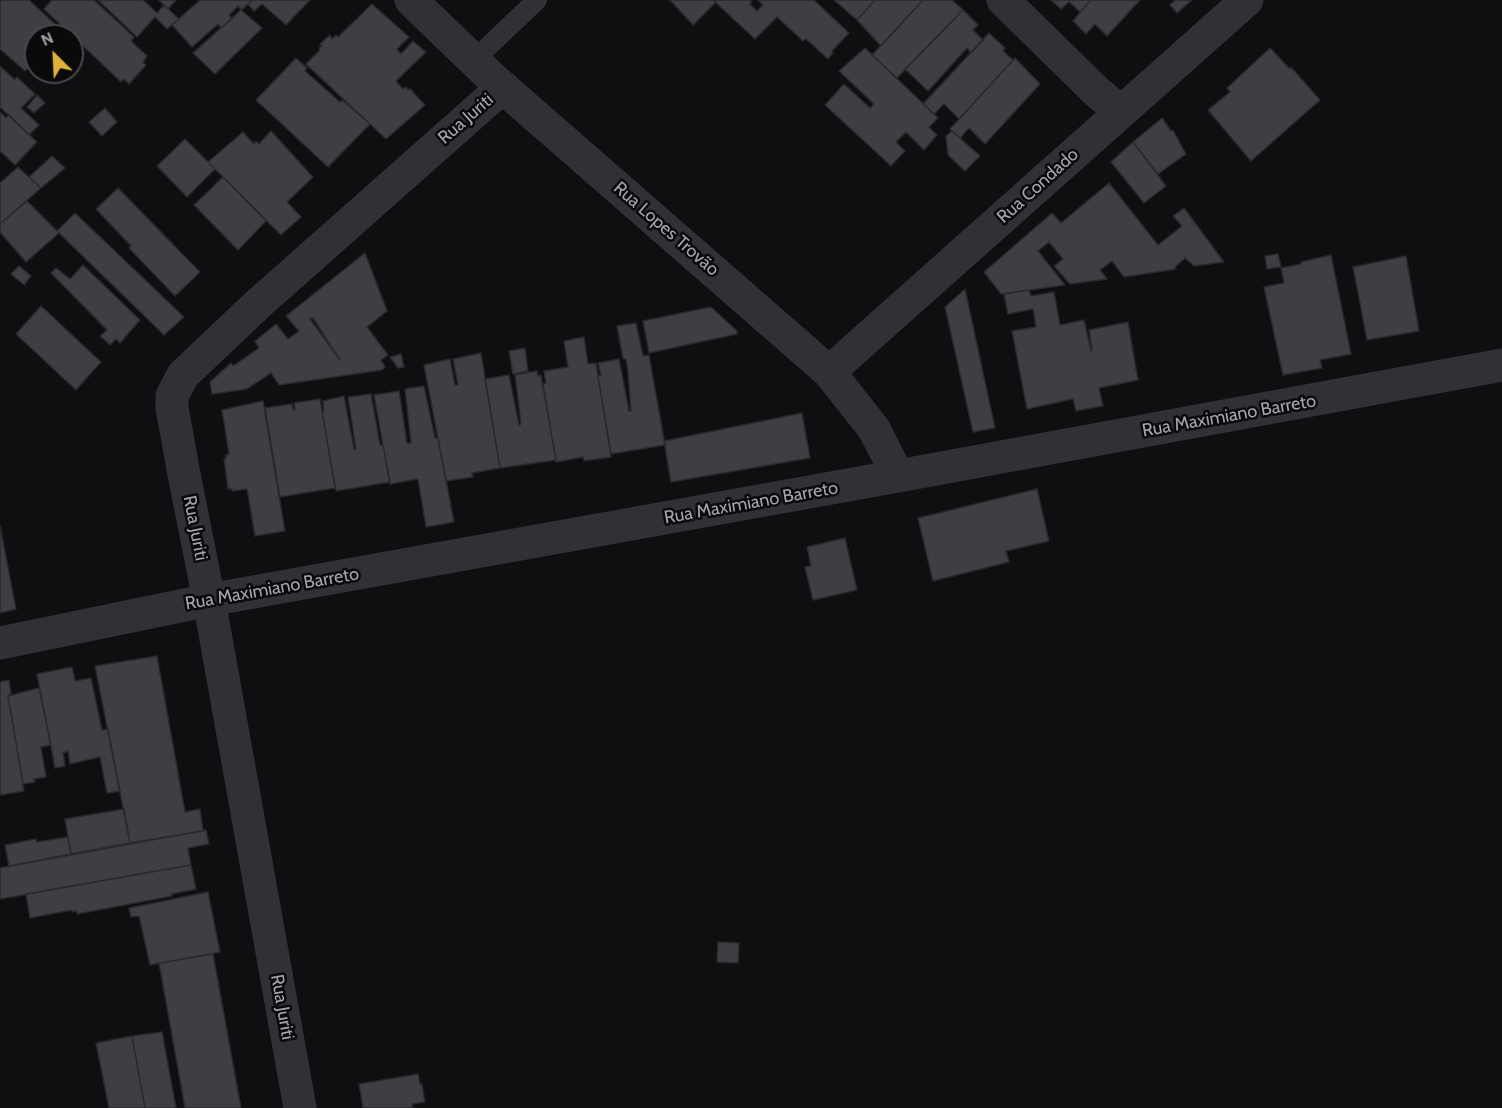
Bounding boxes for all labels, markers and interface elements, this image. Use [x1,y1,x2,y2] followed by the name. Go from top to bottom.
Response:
[24,24,84,84] north arrow
[38,28,56,50] text: N
[434,89,498,149] street label: Rua Juriti
[993,144,1083,228] street label: Rua Condado
[609,177,723,281] street label: Rua Lopes Trovão
[1140,390,1318,442] street label: Rua Maximiano Barreto
[662,477,840,529] street label: Rua Maximiano Barreto
[178,494,212,562] street label: Rua Juriti
[183,563,361,615] street label: Rua Maximiano Barreto
[266,973,298,1041] street label: Rua Juriti

